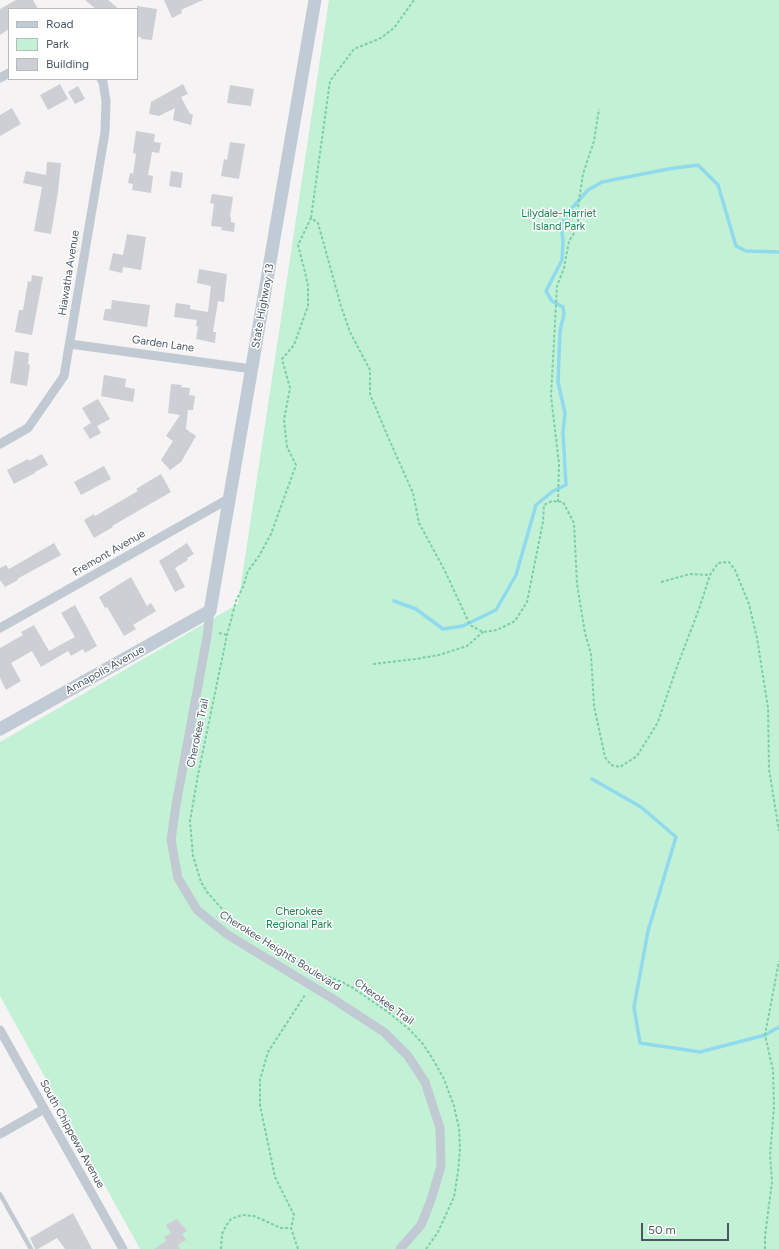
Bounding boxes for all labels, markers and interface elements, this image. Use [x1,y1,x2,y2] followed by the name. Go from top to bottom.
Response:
[8,8,138,80] legend
[46,17,74,31] text: Road
[46,37,69,51] text: Park
[46,57,89,71] text: Building
[521,207,597,233] park label: Lilydale-Harriet Island Park
[56,229,82,317] street label: Hiawatha Avenue
[249,263,277,349] street label: State Highway 13
[131,333,195,355] street label: Garden Lane
[70,527,148,579] street label: Fremont Avenue
[63,643,147,697] street label: Annapolis Avenue
[184,697,212,769] street label: Cherokee Trail
[266,905,332,931] park label: Cherokee Regional Park
[217,908,343,994] street label: Cherokee Heights Boulevard
[352,976,416,1028] street label: Cherokee Trail
[37,1078,107,1190] street label: South Chippewa Avenue
[643,1215,731,1241] scale bar
[648,1223,676,1237] text: 50 m

